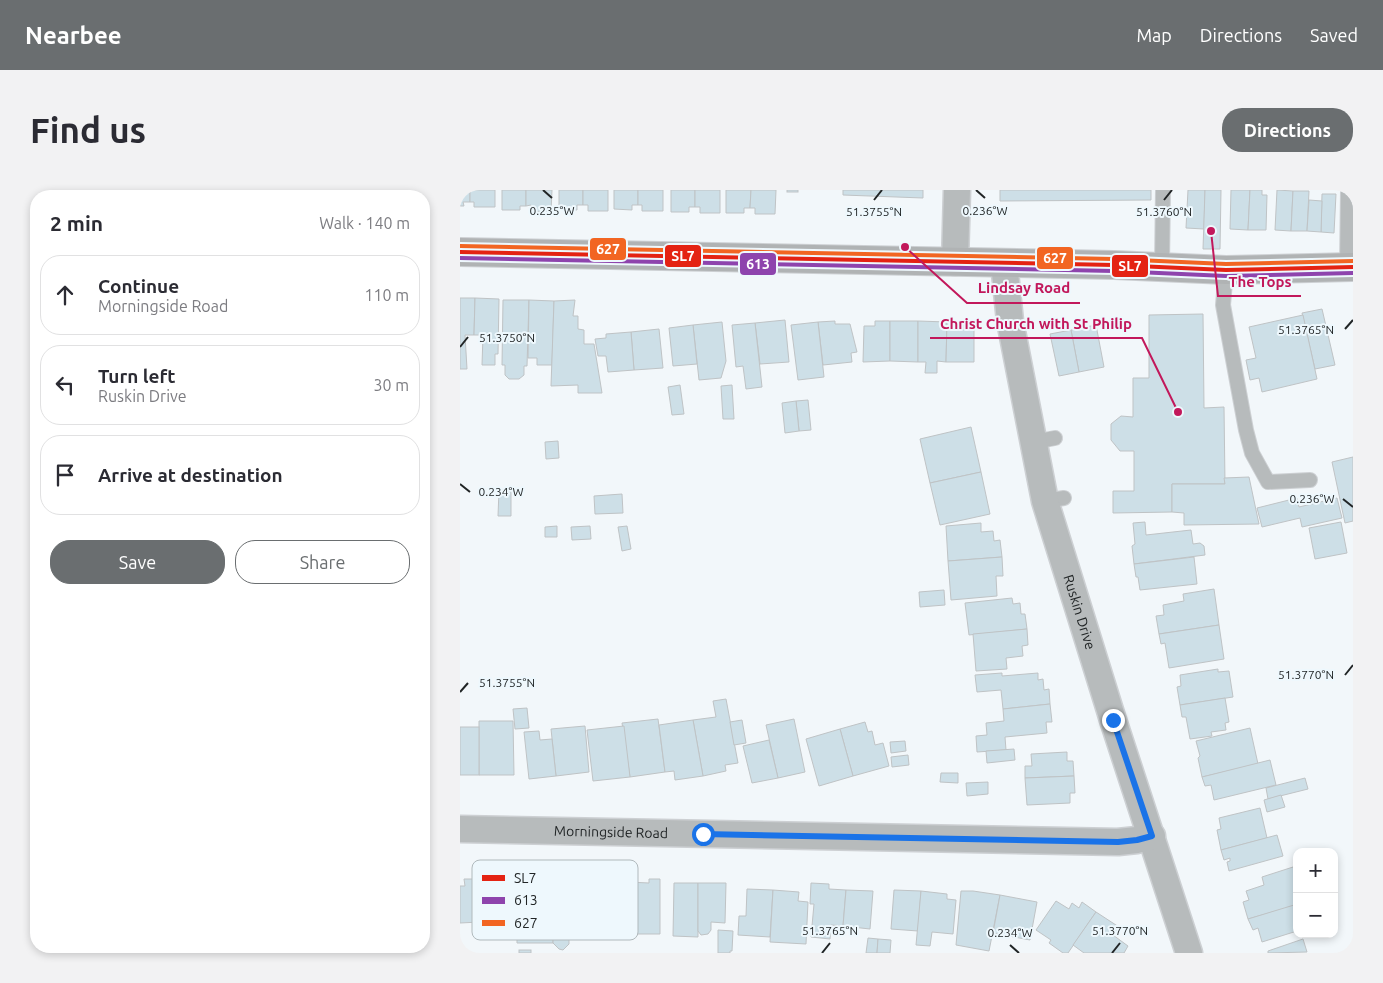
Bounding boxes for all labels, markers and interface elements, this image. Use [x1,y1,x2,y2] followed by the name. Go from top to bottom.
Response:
[25,22,122,49] text: Nearbee
[1136,25,1172,45] text: Map
[1200,25,1282,45] text: Directions
[1310,25,1358,45] text: Saved
[1222,108,1353,152] button: Directions
[30,110,146,150] text: Find us
[530,204,575,217] text: 0.235°W
[963,204,1008,217] text: 0.236°W
[846,205,902,218] text: 51.3755°N
[1136,205,1192,218] text: 51.3760°N
[50,211,103,235] text: 2 min
[319,214,410,232] text: Walk · 140 m
[589,237,627,261] line badge: 627
[596,241,620,257] text: 627
[664,244,702,268] line badge: SL7
[1036,246,1074,270] line badge: 627
[671,248,695,264] text: SL7
[1043,250,1067,266] text: 627
[739,252,777,276] line badge: 613
[1111,254,1149,278] line badge: SL7
[746,256,770,272] text: 613
[1118,258,1142,274] text: SL7
[1218,266,1301,296] callout: The Tops
[967,273,1080,303] callout: Lindsay Road
[1228,273,1292,290] text: The Tops
[98,275,179,297] text: Continue
[978,279,1070,296] text: Lindsay Road
[51,281,79,309] icon: ahead
[364,286,409,304] text: 110 m
[98,297,228,315] text: Morningside Road
[930,308,1142,338] callout: Christ Church with St Philip
[940,315,1132,332] text: Christ Church with St Philip
[1278,323,1334,336] text: 51.3765°N
[479,331,535,344] text: 51.3750°N
[98,365,176,387] text: Turn left
[51,371,79,399] icon: left
[373,376,409,394] text: 30 m
[98,387,187,405] text: Ruskin Drive
[51,461,79,489] icon: arrive
[98,464,283,486] text: Arrive at destination
[479,485,524,498] text: 0.234°W
[1290,492,1335,505] text: 0.236°W
[50,540,225,584] button: Save
[235,540,410,584] button: Share
[1060,573,1099,652] street label: Ruskin Drive
[1278,668,1334,681] text: 51.3770°N
[479,676,535,689] text: 51.3755°N
[1102,709,1125,732] route end
[554,823,668,841] street label: Morningside Road
[692,823,715,846] route start
[1293,848,1338,938] map controls
[1293,848,1338,893] button: +
[472,860,638,940] legend
[514,870,536,886] text: SL7
[514,892,538,908] text: 613
[1293,893,1338,938] button: −
[514,915,538,931] text: 627
[802,924,858,937] text: 51.3765°N
[1092,924,1148,937] text: 51.3770°N
[988,926,1033,939] text: 0.234°W

